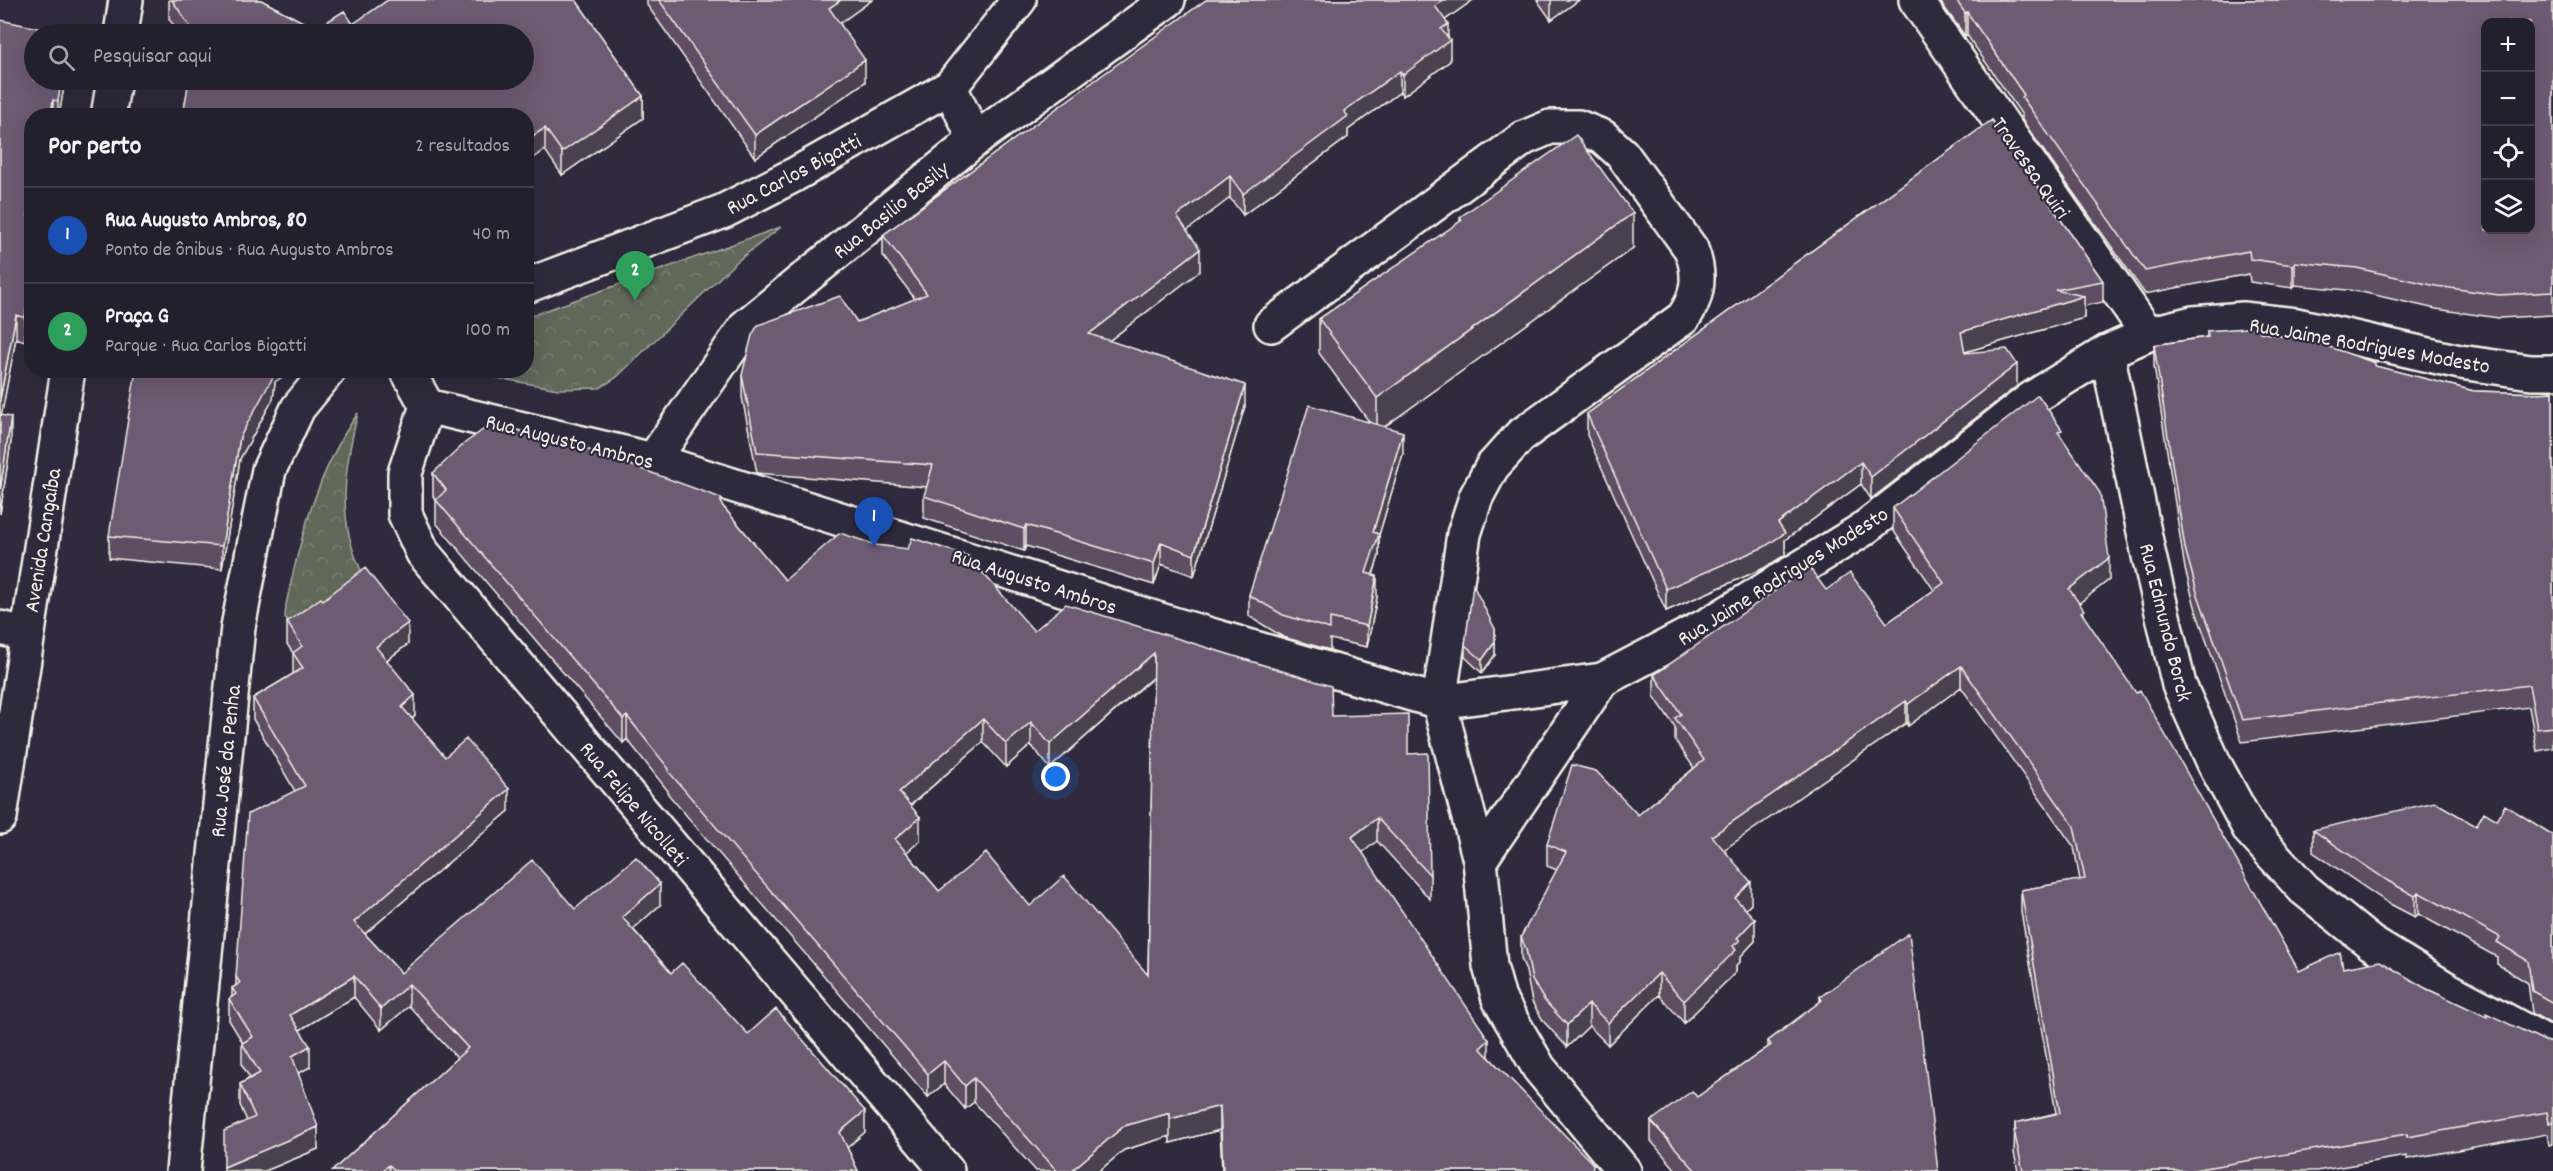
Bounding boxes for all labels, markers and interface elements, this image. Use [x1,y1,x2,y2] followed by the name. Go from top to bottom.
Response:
[2481,18,2535,234] map controls
[2481,18,2535,72] button: +
[24,24,534,90] search box
[45,41,78,74] icon: search
[93,42,212,73] text: Pesquisar aqui
[2481,72,2535,126] button: −
[1982,112,2076,226] street label: Travessa Quiri
[2481,126,2535,180] button: locate
[722,127,868,225] street label: Rua Carlos Bigatti
[48,129,141,166] text: Por perto
[415,133,510,161] text: 2 resultados
[827,154,958,268] street label: Rua Basilio Basily
[2481,180,2535,234] button: layers
[105,206,307,237] text: Rua Augusto Ambros, 80
[65,221,70,249] text: 1
[472,221,510,249] text: 40 m
[105,237,394,265] text: Ponto de ônibus · Rua Augusto Ambros
[616,252,654,301] pin: 2
[105,302,169,333] text: Praça G
[2247,311,2492,384] street label: Rua Jaime Rodrigues Modesto
[63,317,72,345] text: 2
[466,317,510,345] text: 100 m
[105,333,306,361] text: Parque · Rua Carlos Bigatti
[482,408,656,479] street label: Rua Augusto Ambros
[18,465,71,615] street label: Avenida Cangaíba
[854,498,894,547] pin: 1
[1672,500,1895,656] street label: Rua Jaime Rodrigues Modesto
[2129,540,2198,705] street label: Rua Edmundo Borck
[947,542,1121,625] street label: Rua Augusto Ambros
[204,683,251,839] street label: Rua José da Penha
[571,736,694,875] street label: Rua Felipe Nicolleti
[1041,762,1070,791] your location

